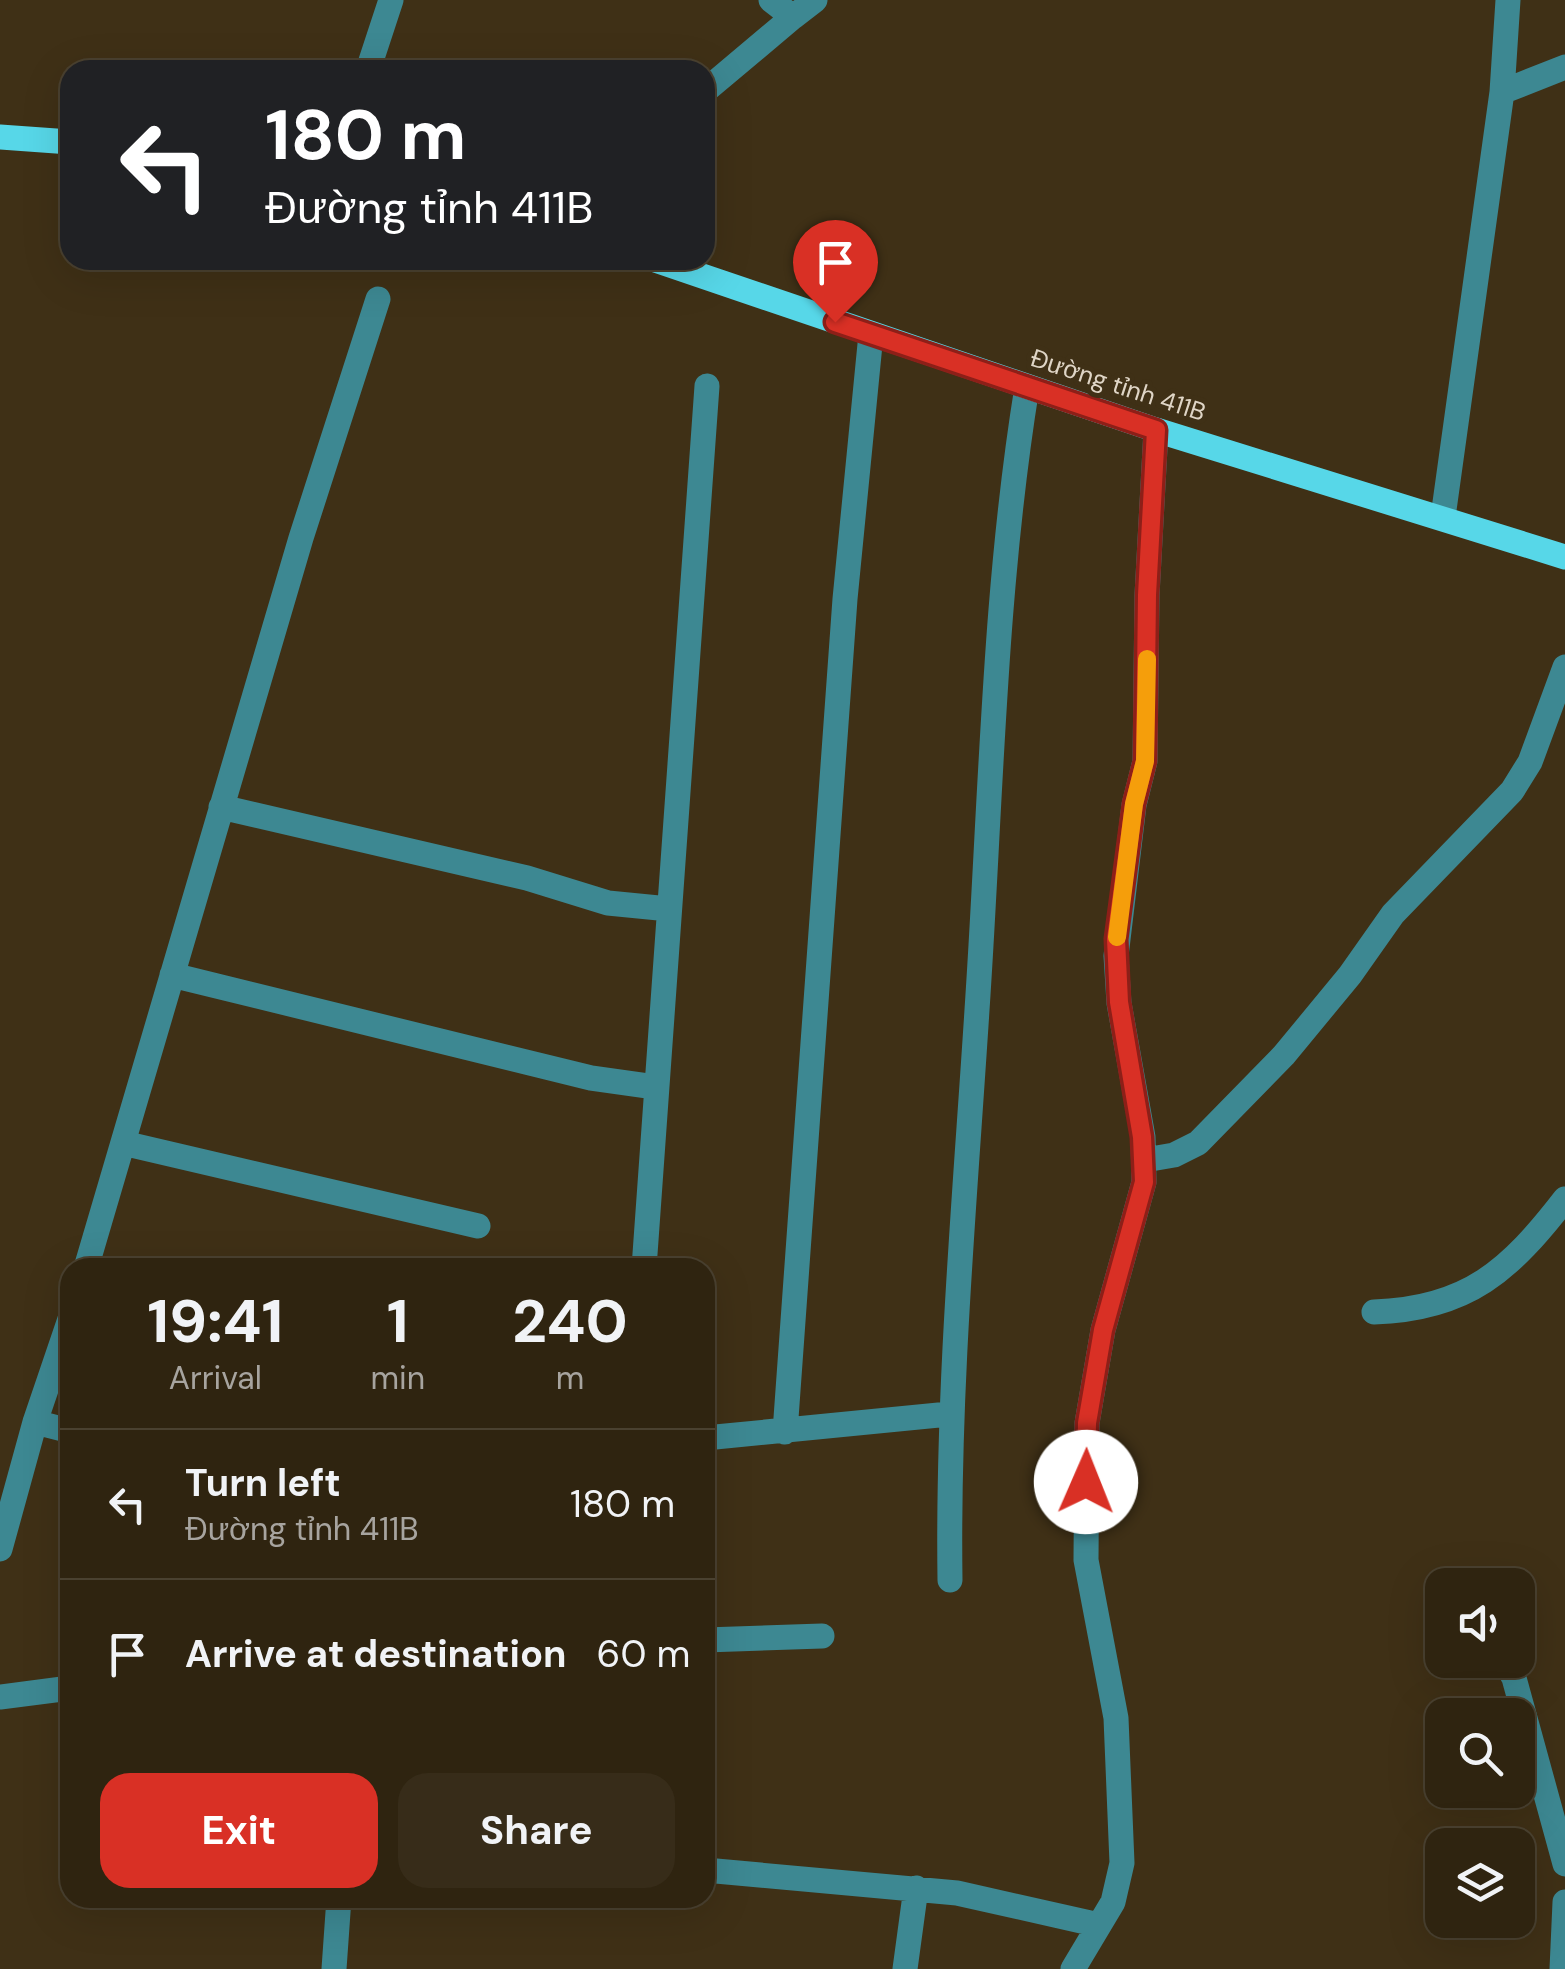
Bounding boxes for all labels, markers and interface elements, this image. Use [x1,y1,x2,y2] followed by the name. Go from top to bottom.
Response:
[265,90,466,181] text: 180 m
[100,100,230,230] icon: left
[265,178,593,237] text: Đường tỉnh 411B
[793,220,878,323] pin
[808,235,863,290] icon: arrive
[1026,341,1210,429] street label: Đường tỉnh 411B
[147,1282,283,1361] text: 19:41
[387,1282,409,1361] text: 1
[512,1282,628,1361] text: 240
[169,1357,262,1399] text: Arrival
[371,1357,425,1399] text: min
[556,1357,584,1399] text: m
[1034,1430,1138,1534] position arrow
[185,1458,341,1508] text: Turn left
[100,1477,155,1532] icon: left
[570,1479,675,1529] text: 180 m
[185,1508,418,1550] text: Đường tỉnh 411B
[1425,1568,1535,1938] map controls
[1425,1568,1535,1678] button: sound
[100,1627,155,1682] icon: arrive
[185,1629,567,1679] text: Arrive at destination
[597,1629,690,1679] text: 60 m
[1425,1698,1535,1808] button: search
[100,1773,378,1888] button: Exit
[398,1773,675,1888] button: Share
[1425,1828,1535,1938] button: layers

